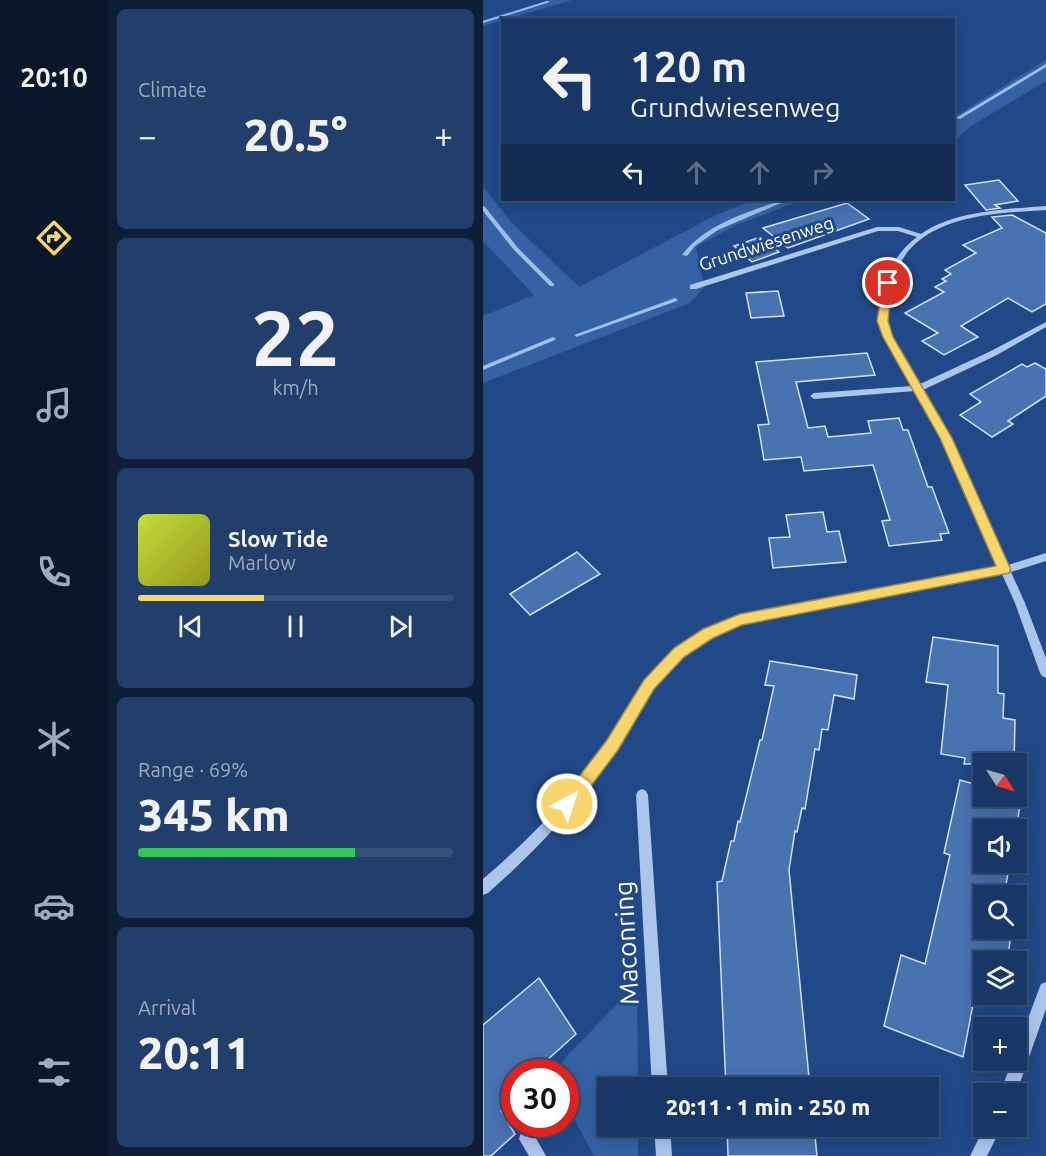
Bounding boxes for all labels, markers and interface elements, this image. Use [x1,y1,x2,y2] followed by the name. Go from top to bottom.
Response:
[531,42,609,120] icon: left
[630,43,747,90] text: 120 m
[20,62,88,92] text: 20:10
[138,78,207,101] text: Climate
[630,92,841,122] text: Grundwiesenweg
[244,109,347,160] text: 20.5°
[138,117,157,154] text: −
[434,117,453,154] text: +
[617,156,650,189] icon: left
[680,156,713,189] icon: ahead
[743,156,776,189] icon: ahead
[806,156,839,189] icon: right
[696,212,836,274] street label: Grundwiesenweg
[33,217,75,259] icon: directions
[862,257,913,308] pin
[871,266,904,299] icon: arrive
[252,293,339,381] text: 22
[272,376,319,399] text: km/h
[33,384,75,426] icon: music
[228,526,328,551] text: Slow Tide
[33,551,75,593] icon: phone
[228,551,296,574] text: Marlow
[174,610,207,643] icon: previous
[279,610,312,643] icon: pause
[384,610,417,643] icon: next
[33,718,75,760] icon: climate
[973,753,1027,807] north arrow
[973,753,1027,1137] map controls
[138,758,248,781] text: Range · 69%
[535,772,599,836] position arrow
[138,789,290,840] text: 345 km
[973,819,1027,873] button: sound
[608,880,644,1006] street label: Maconring
[33,885,75,927] icon: car
[973,885,1027,939] button: search
[973,951,1027,1005] button: layers
[138,996,196,1019] text: Arrival
[973,1017,1027,1071] button: +
[138,1027,251,1078] text: 20:11
[33,1051,75,1093] icon: filters
[501,1059,579,1137] speed limit sign: 30
[973,1083,1027,1137] button: −
[666,1094,870,1119] text: 20:11 · 1 min · 250 m

